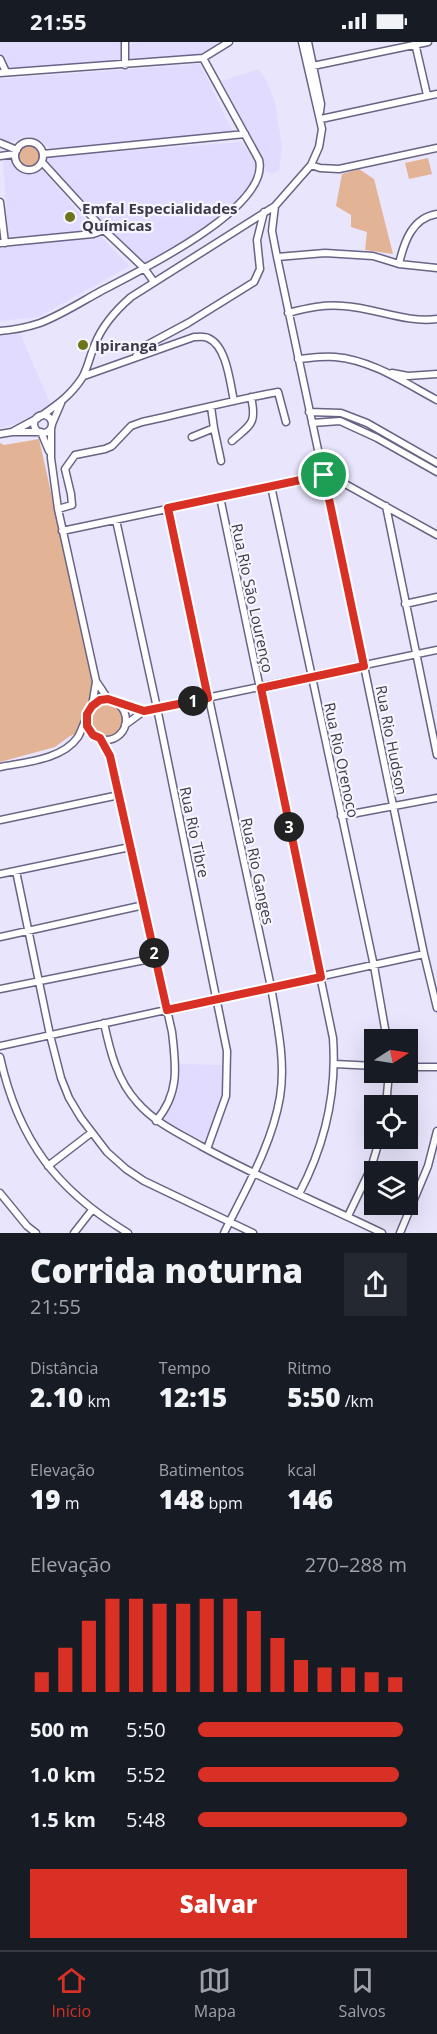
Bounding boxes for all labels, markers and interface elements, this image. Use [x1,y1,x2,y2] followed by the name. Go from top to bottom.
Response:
[30,6,87,36] text: 21:55
[82,198,238,235] place label: Emfal Especialidades Químicas
[63,210,77,224] marker: Emfal Especialidades Químicas
[95,335,157,355] place label: Ipiranga
[76,338,90,352] marker: Ipiranga
[298,449,349,500] pin
[307,458,340,491] icon: arrive
[227,522,279,674] street label: Rua Rio São Lourenço
[372,683,412,797] street label: Rua Rio Hudson
[178,686,208,716] pin: 1
[188,690,198,712] text: 1
[320,701,364,819] street label: Rua Rio Orenoco
[176,785,214,879] street label: Rua Rio Tibre
[274,812,304,842] pin: 3
[237,816,279,926] street label: Rua Rio Ganges
[284,816,294,838] text: 3
[139,938,169,968] pin: 2
[149,942,159,964] text: 2
[364,1029,418,1083] north arrow
[364,1029,418,1215] map controls
[364,1095,418,1149] button: locate
[364,1161,418,1215] button: layers
[30,1248,303,1293] text: Corrida noturna
[344,1253,407,1316] button: share
[30,1293,81,1320] text: 21:55
[30,1357,98,1379] text: Distância
[159,1357,211,1379] text: Tempo
[287,1357,331,1379] text: Ritmo
[30,1379,83,1415] text: 2.10
[159,1379,227,1415] text: 12:15
[287,1379,341,1415] text: 5:50
[83,1390,111,1412] text: km
[341,1390,374,1412] text: /km
[30,1459,95,1481] text: Elevação
[159,1459,244,1481] text: Batimentos
[287,1459,316,1481] text: kcal
[30,1481,60,1517] text: 19
[159,1481,204,1517] text: 148
[287,1481,333,1517] text: 146
[60,1492,79,1514] text: m
[204,1492,243,1514] text: bpm
[30,1551,111,1578] text: Elevação
[305,1551,407,1578] text: 270–288 m
[30,1716,89,1743] text: 500 m
[126,1716,166,1743] text: 5:50
[30,1761,96,1788] text: 1.0 km
[126,1761,166,1788] text: 5:52
[30,1806,96,1833] text: 1.5 km
[126,1806,166,1833] text: 5:48
[30,1869,407,1938] button: Salvar
[51,1964,91,2022] tab: Início
[194,1964,236,2022] tab: Mapa
[339,1964,386,2022] tab: Salvos

